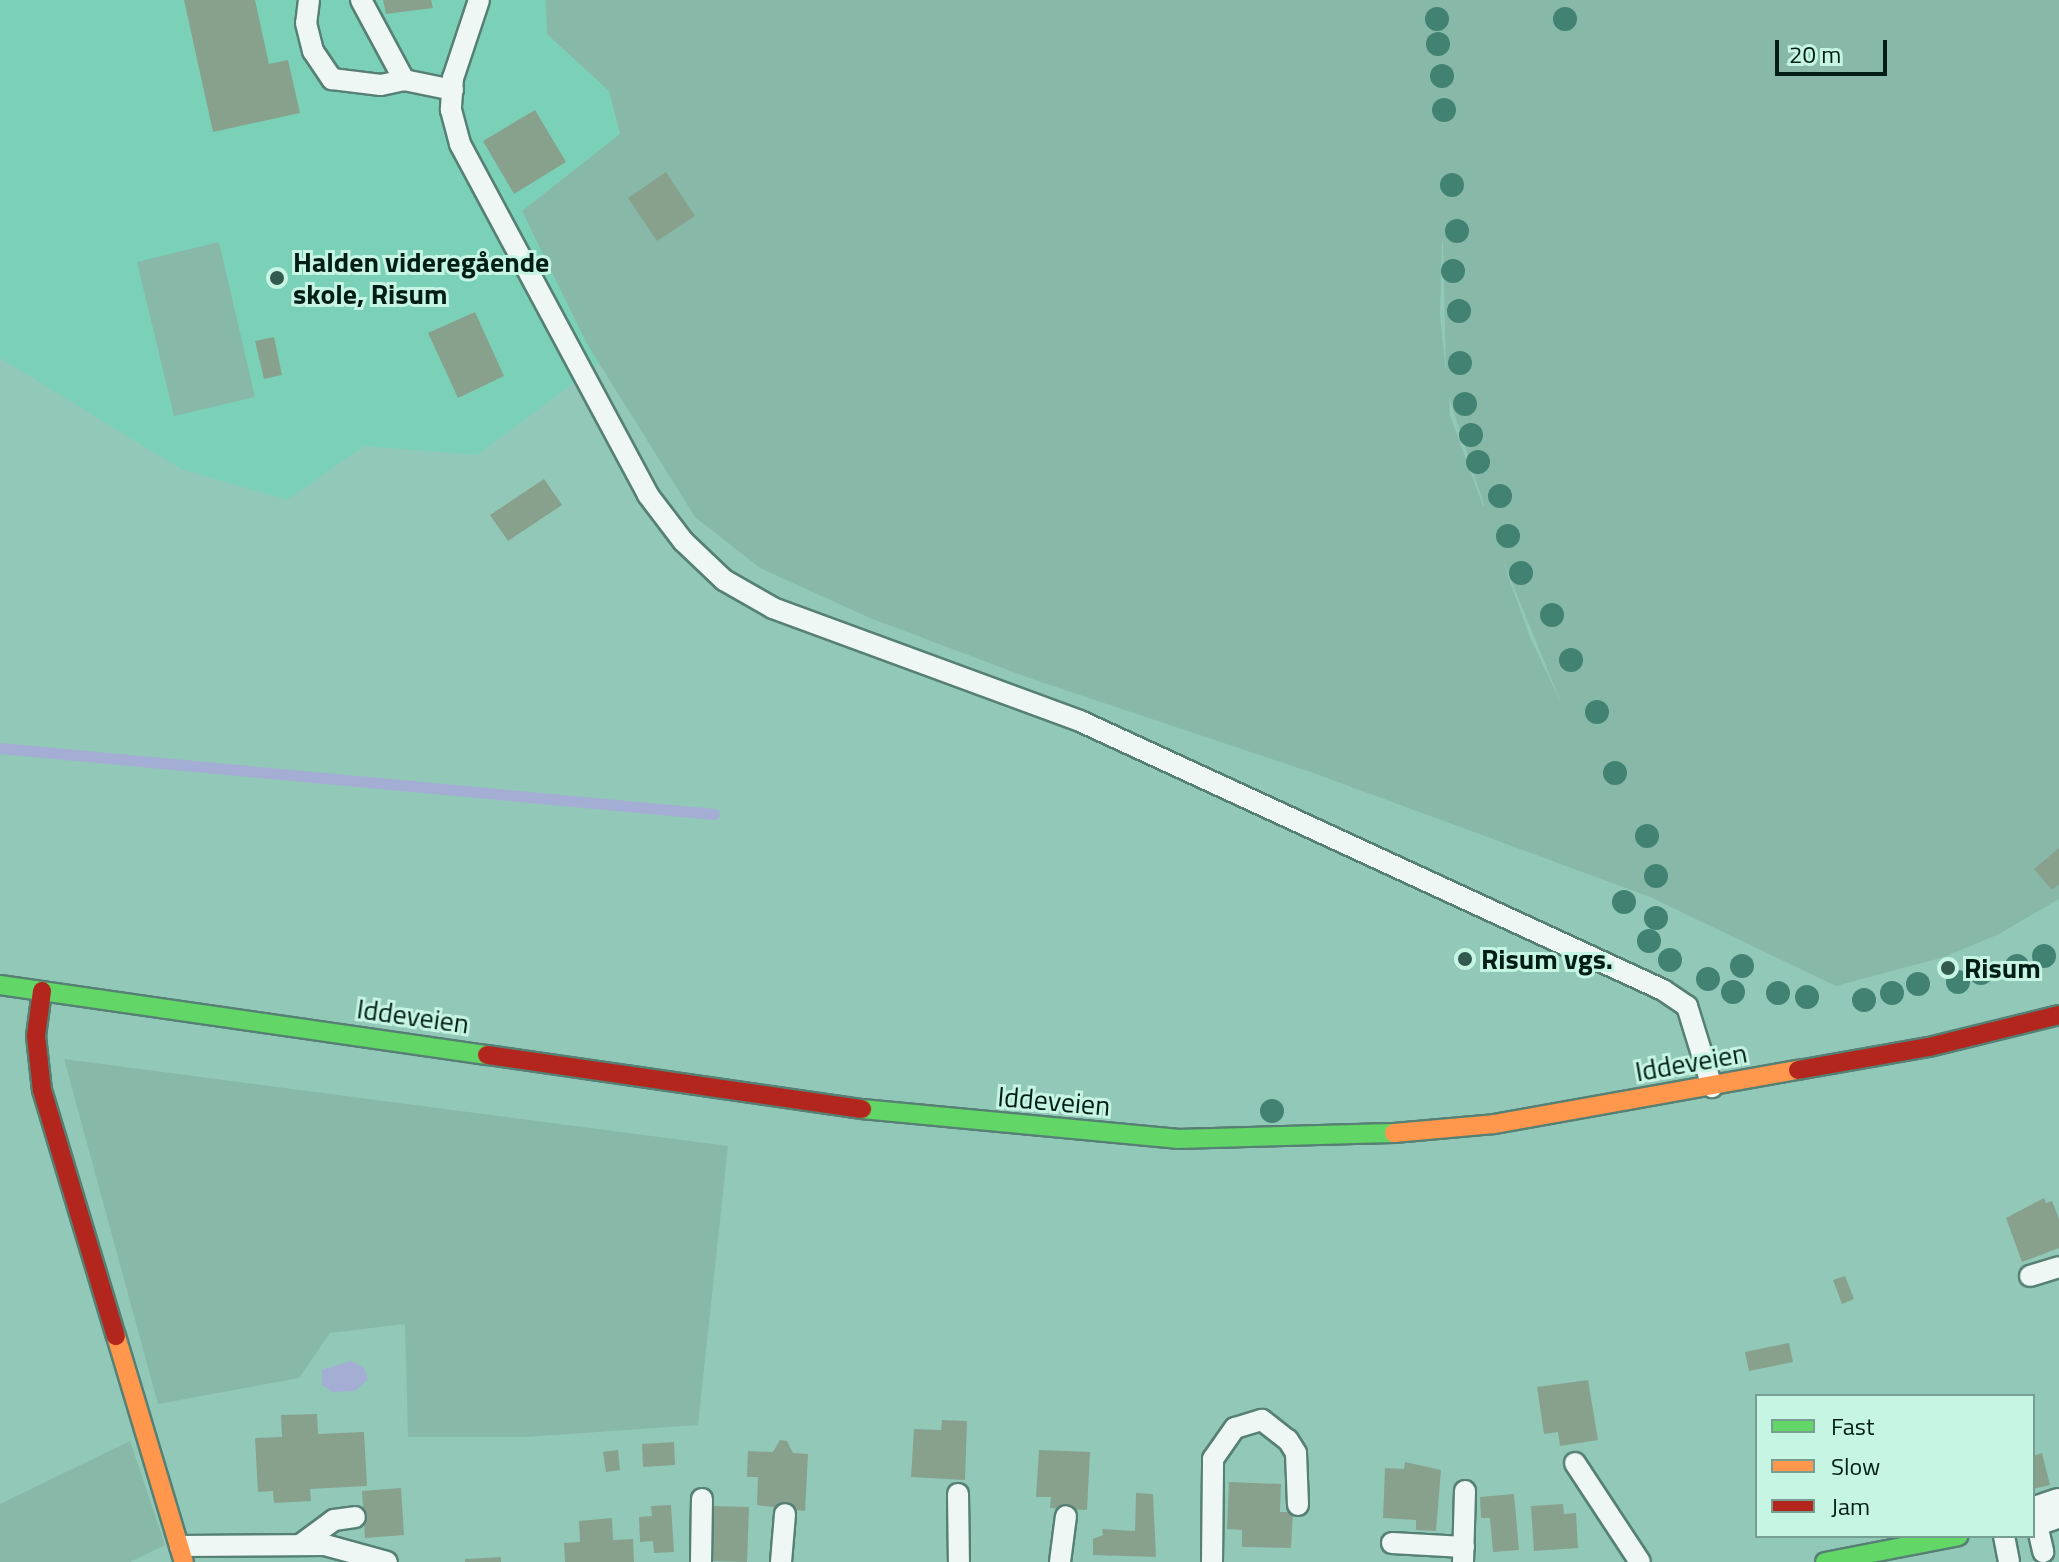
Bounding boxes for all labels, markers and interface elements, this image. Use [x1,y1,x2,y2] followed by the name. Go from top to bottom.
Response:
[1779,24,1891,74] scale bar
[1789,36,1841,72] text: 20 m
[293,245,549,311] place label: Halden videregående skole, Risum
[268,269,286,287] marker: Halden videregående skole, Risum
[1481,942,1613,976] place label: Risum vgs.
[1456,950,1474,968] marker: Risum vgs.
[1964,951,2041,985] place label: Risum
[1939,959,1957,977] marker: Risum
[355,992,471,1040] street label: Iddeveien
[1632,1036,1750,1088] street label: Iddeveien
[996,1079,1112,1123] street label: Iddeveien
[1755,1394,2035,1538] legend
[1831,1408,1874,1444] text: Fast
[1831,1448,1880,1484] text: Slow
[1831,1488,1870,1524] text: Jam

